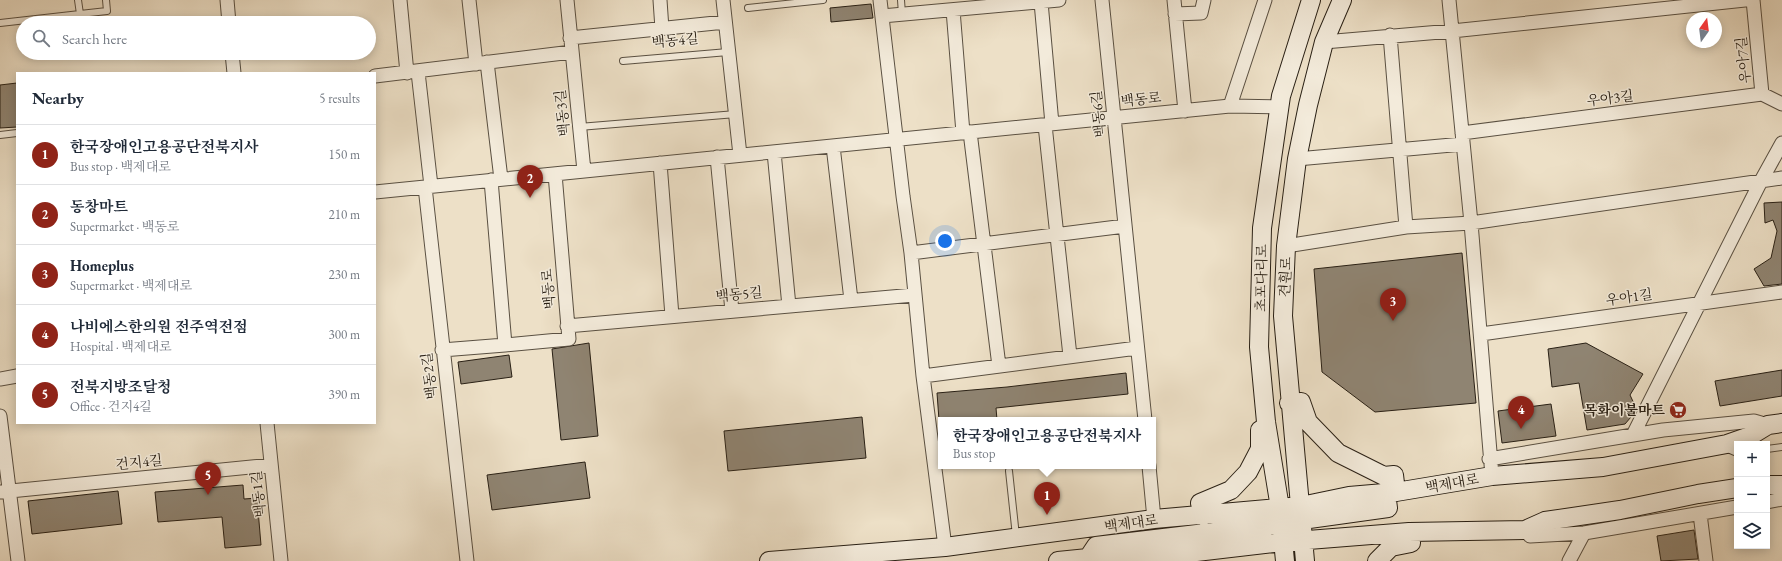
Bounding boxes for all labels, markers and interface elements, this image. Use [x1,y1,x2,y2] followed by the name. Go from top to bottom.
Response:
[1686,12,1722,48] north arrow
[16,16,376,60] search box
[30,27,52,49] icon: search
[62,29,127,48] text: Search here
[651,29,699,51] street label: 백동4길
[1732,36,1754,84] street label: 우아7길
[1585,86,1635,110] street label: 우아3길
[32,87,84,109] text: Nearby
[1120,88,1163,110] street label: 백동로
[551,89,573,137] street label: 백동3길
[319,90,360,107] text: 5 results
[1087,90,1109,138] street label: 백동6길
[70,137,258,156] text: 한국장애인고용공단전북지사
[42,146,48,163] text: 1
[329,146,360,163] text: 150 m
[70,158,171,175] text: Bus stop · 백제대로
[517,165,543,198] pin: 2
[70,197,128,216] text: 동창마트
[42,206,48,223] text: 2
[329,206,360,223] text: 210 m
[70,218,179,235] text: Supermarket · 백동로
[935,231,955,251] your location
[1251,244,1271,312] street label: 초포다리로
[70,256,134,275] text: Homeplus
[1275,256,1295,298] street label: 견훤로
[42,266,48,283] text: 3
[329,266,360,283] text: 230 m
[537,268,559,310] street label: 백동로
[70,277,192,294] text: Supermarket · 백제대로
[715,283,763,305] street label: 백동5길
[1604,285,1654,309] street label: 우아1길
[1380,288,1406,321] pin: 3
[70,317,247,336] text: 나비에스한의원 전주역전점
[42,326,48,343] text: 4
[329,326,360,343] text: 300 m
[70,338,172,355] text: Hospital · 백제대로
[417,351,441,401] street label: 백동2길
[70,377,171,396] text: 전북지방조달청
[42,386,48,403] text: 5
[329,386,360,403] text: 390 m
[1508,396,1534,429] pin: 4
[70,398,152,415] text: Office · 건지4길
[1668,400,1688,420] supermarket icon: 목화이불마트
[1584,401,1665,419] place label: 목화이불마트
[938,417,1156,469] popup
[953,426,1141,445] text: 한국장애인고용공단전북지사
[1734,441,1770,549] map controls
[1734,441,1770,477] button: +
[953,445,996,462] text: Bus stop
[115,451,163,473] street label: 건지4길
[195,462,221,495] pin: 5
[1424,469,1481,497] street label: 백제대로
[247,470,269,518] street label: 백동1길
[1734,477,1770,513] button: −
[1034,482,1060,515] pin: 1
[1103,510,1160,536] street label: 백제대로
[1734,513,1770,549] button: layers

